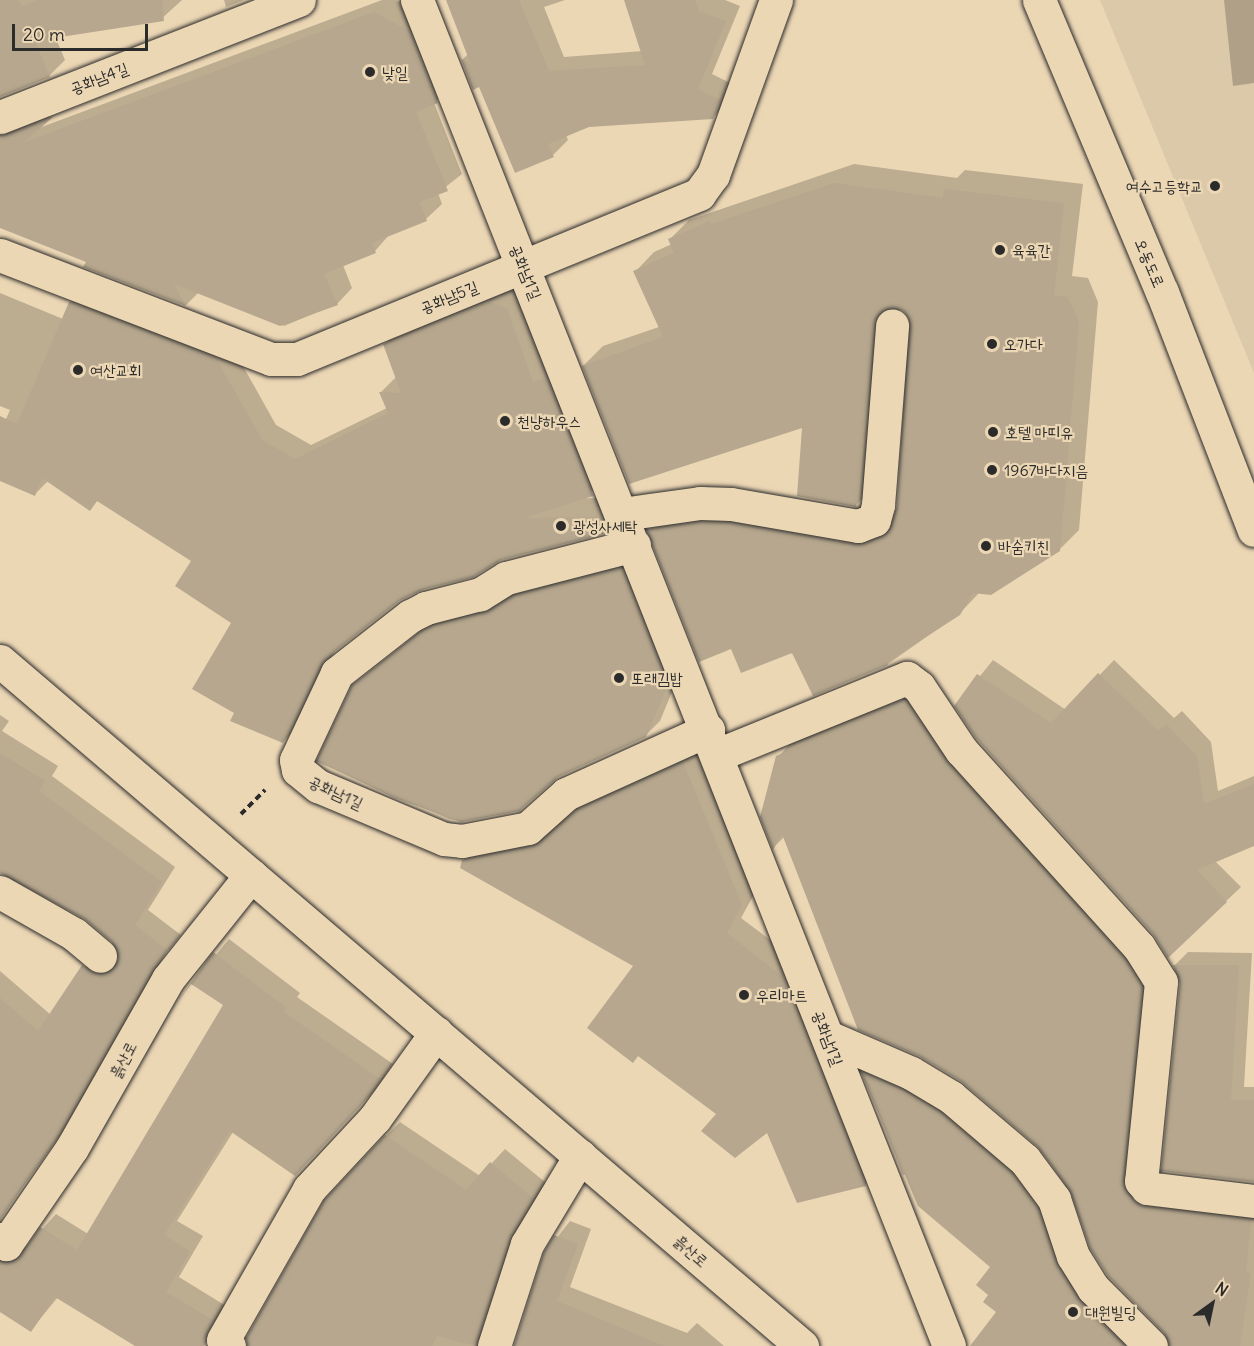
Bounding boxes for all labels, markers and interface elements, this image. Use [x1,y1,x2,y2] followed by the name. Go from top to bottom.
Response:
[15,12,152,50] scale bar
[23,23,65,46] text: 20 m
[67,58,131,98] street label: 공화남4길
[382,62,408,82] place label: 낮일
[363,65,377,79] marker: 낮일
[1126,176,1203,196] place label: 여수고등학교
[1208,179,1222,193] marker: 여수고등학교
[1131,236,1169,290] street label: 오동도로
[1012,240,1051,260] place label: 육육간
[506,242,546,302] street label: 공화남1길
[993,243,1007,257] marker: 육육간
[417,277,481,317] street label: 공화남5길
[1004,334,1043,354] place label: 오가다
[985,337,999,351] marker: 오가다
[90,360,142,380] place label: 여산교회
[71,363,85,377] marker: 여산교회
[517,411,581,431] place label: 천냥하우스
[498,414,512,428] marker: 천냥하우스
[1005,422,1073,442] place label: 호텔 마띠유
[986,425,1000,439] marker: 호텔 마띠유
[1004,460,1088,480] place label: 1967바다지음
[985,463,999,477] marker: 1967바다지음
[573,516,637,536] place label: 광성사세탁
[554,519,568,533] marker: 광성사세탁
[998,536,1050,556] place label: 바숨키친
[979,539,993,553] marker: 바숨키친
[631,668,682,688] place label: 또래김밥
[612,671,626,685] marker: 또래김밥
[306,771,366,813] street label: 공화남1길
[756,985,808,1005] place label: 우리마트
[737,988,751,1002] marker: 우리마트
[809,1008,847,1068] street label: 공화남1길
[106,1038,140,1082] street label: 흙산로
[670,1231,712,1271] street label: 흙산로
[1182,1274,1242,1334] north arrow
[1212,1278,1232,1300] text: N
[1085,1302,1136,1322] place label: 대원빌딩
[1066,1305,1080,1319] marker: 대원빌딩

